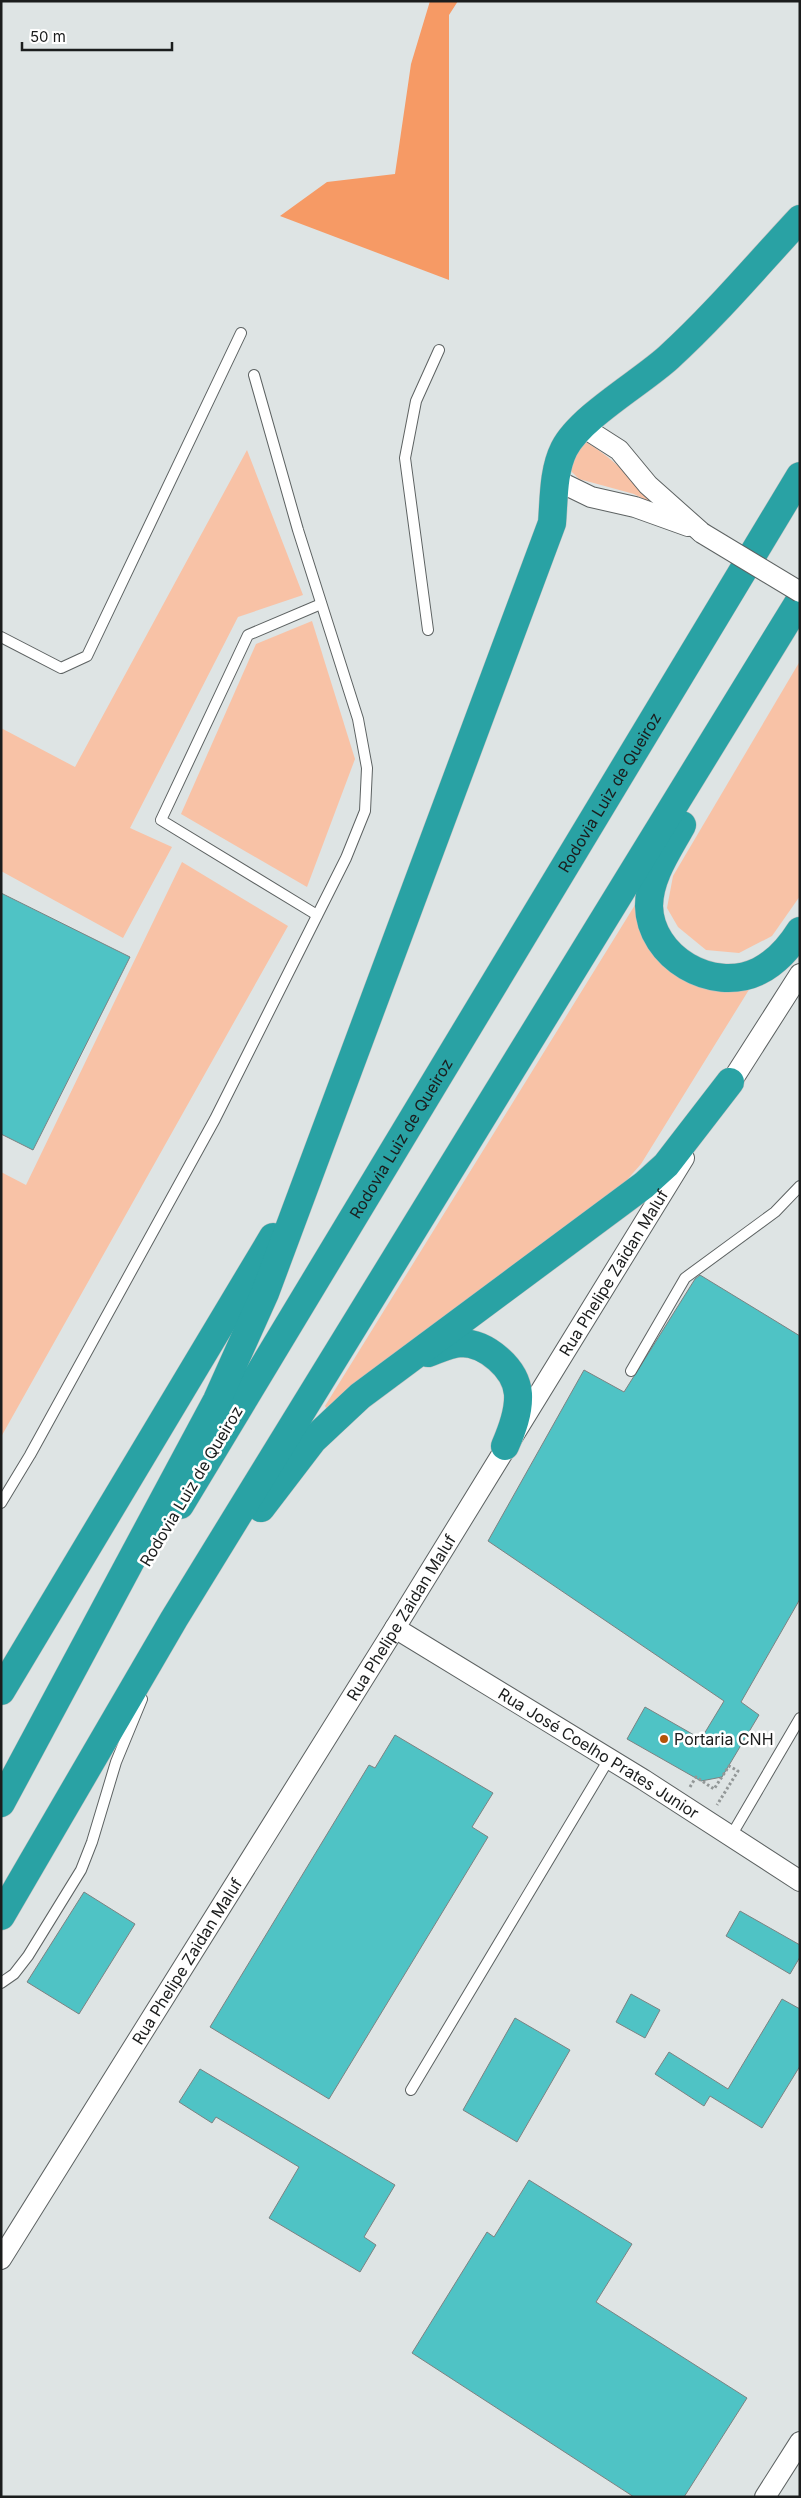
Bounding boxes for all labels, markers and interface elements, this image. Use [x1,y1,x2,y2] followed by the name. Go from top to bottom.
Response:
[22,20,172,52] scale bar
[30,27,66,46] text: 50 m
[554,709,665,876] street label: Rodovia Luiz de Queiroz
[345,1055,457,1222] street label: Rodovia Luiz de Queiroz
[555,1186,672,1360] street label: Rua Phelipe Zaidan Maluf
[135,1402,247,1570] street label: Rodovia Luiz de Queiroz
[342,1531,460,1704] street label: Rua Phelipe Zaidan Maluf
[495,1683,703,1823] street label: Rua José Coelho Prates Junior
[674,1729,774,1749] place label: Portaria CNH
[658,1733,670,1745] marker: Portaria CNH
[128,1874,246,2048] street label: Rua Phelipe Zaidan Maluf

